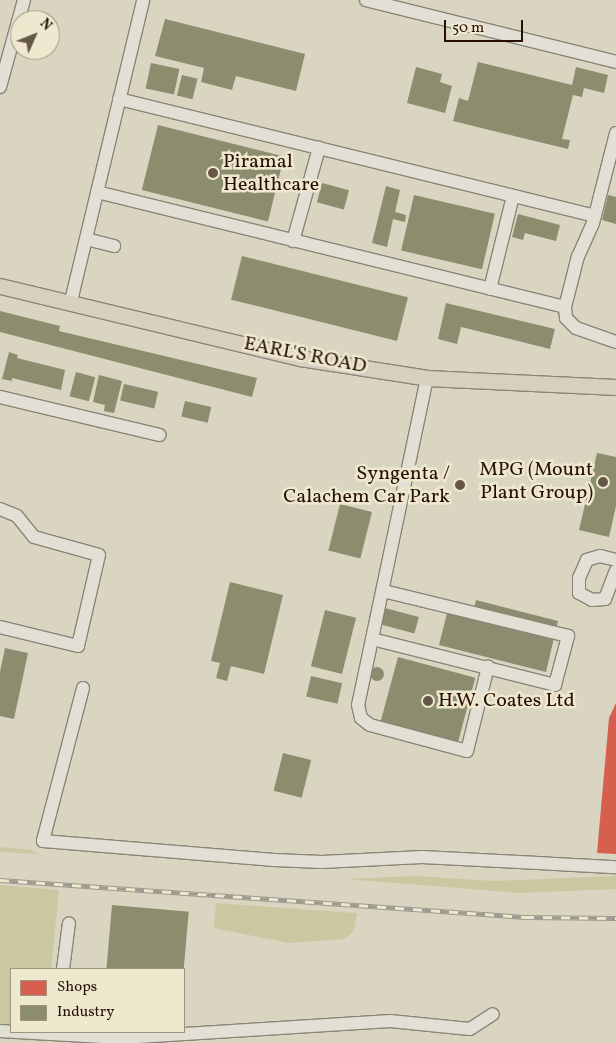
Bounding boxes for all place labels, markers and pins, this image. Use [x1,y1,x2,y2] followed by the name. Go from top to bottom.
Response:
[223,150,319,197] place label: Piramal Healthcare
[207,167,219,179] marker: Piramal Healthcare
[479,459,593,506] place label: MPG (Mount Plant Group)
[283,462,450,509] place label: Syngenta / Calachem Car Park
[597,476,609,488] marker: MPG (Mount Plant Group)
[454,479,466,491] marker: Syngenta / Calachem Car Park
[438,689,575,713] place label: H.W. Coates Ltd
[422,695,434,707] marker: H.W. Coates Ltd

